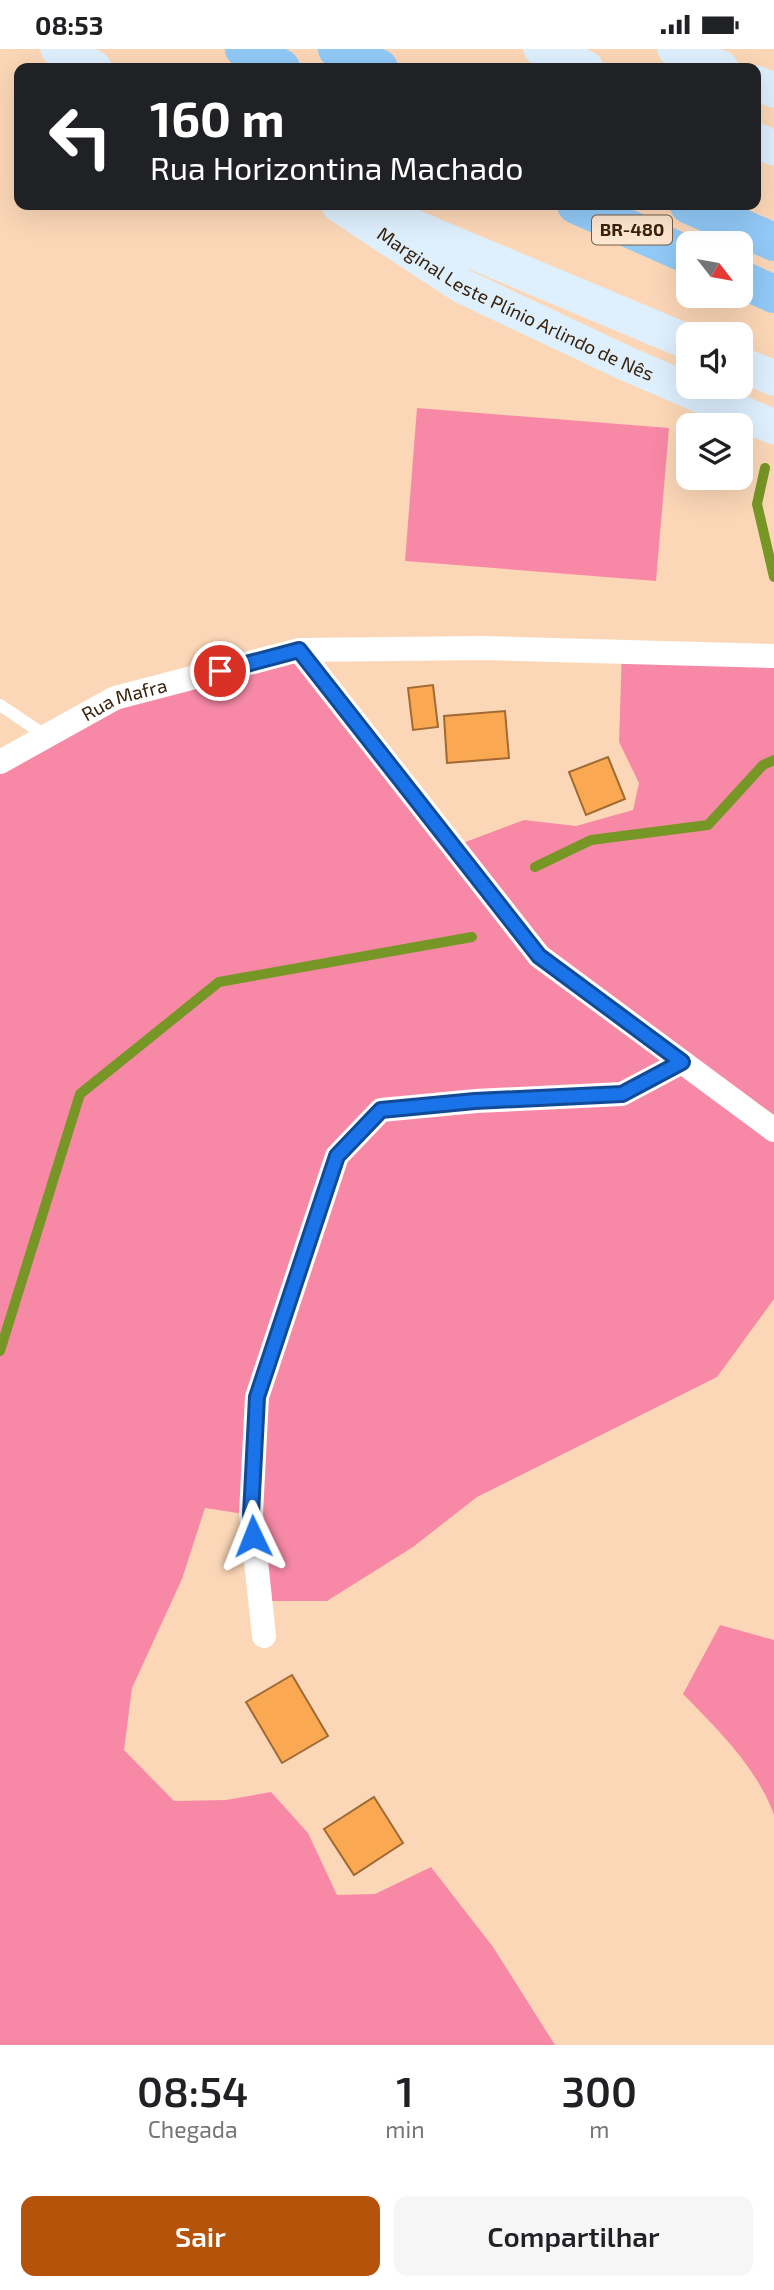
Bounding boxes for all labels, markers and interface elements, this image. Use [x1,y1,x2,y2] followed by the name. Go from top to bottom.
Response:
[35,9,103,40] text: 08:53
[150,88,285,147] text: 160 m
[35,91,126,182] icon: left
[150,148,523,186] text: Rua Horizontina Machado
[592,215,672,245] road number: BR-480
[373,221,658,385] street label: Marginal Leste Plínio Arlindo de Nês
[676,231,752,308] north arrow
[676,231,753,490] map controls
[676,322,753,399] button: sound
[676,413,753,490] button: layers
[190,641,250,701] pin
[201,652,239,690] icon: arrive
[77,673,169,725] street label: Rua Mafra
[216,1499,290,1573] position arrow
[137,2065,248,2115] text: 08:54
[396,2065,414,2115] text: 1
[561,2065,637,2115] text: 300
[148,2115,238,2143] text: Chegada
[385,2115,425,2143] text: min
[589,2115,609,2143] text: m
[21,2196,380,2276] button: Sair
[394,2196,753,2276] button: Compartilhar

